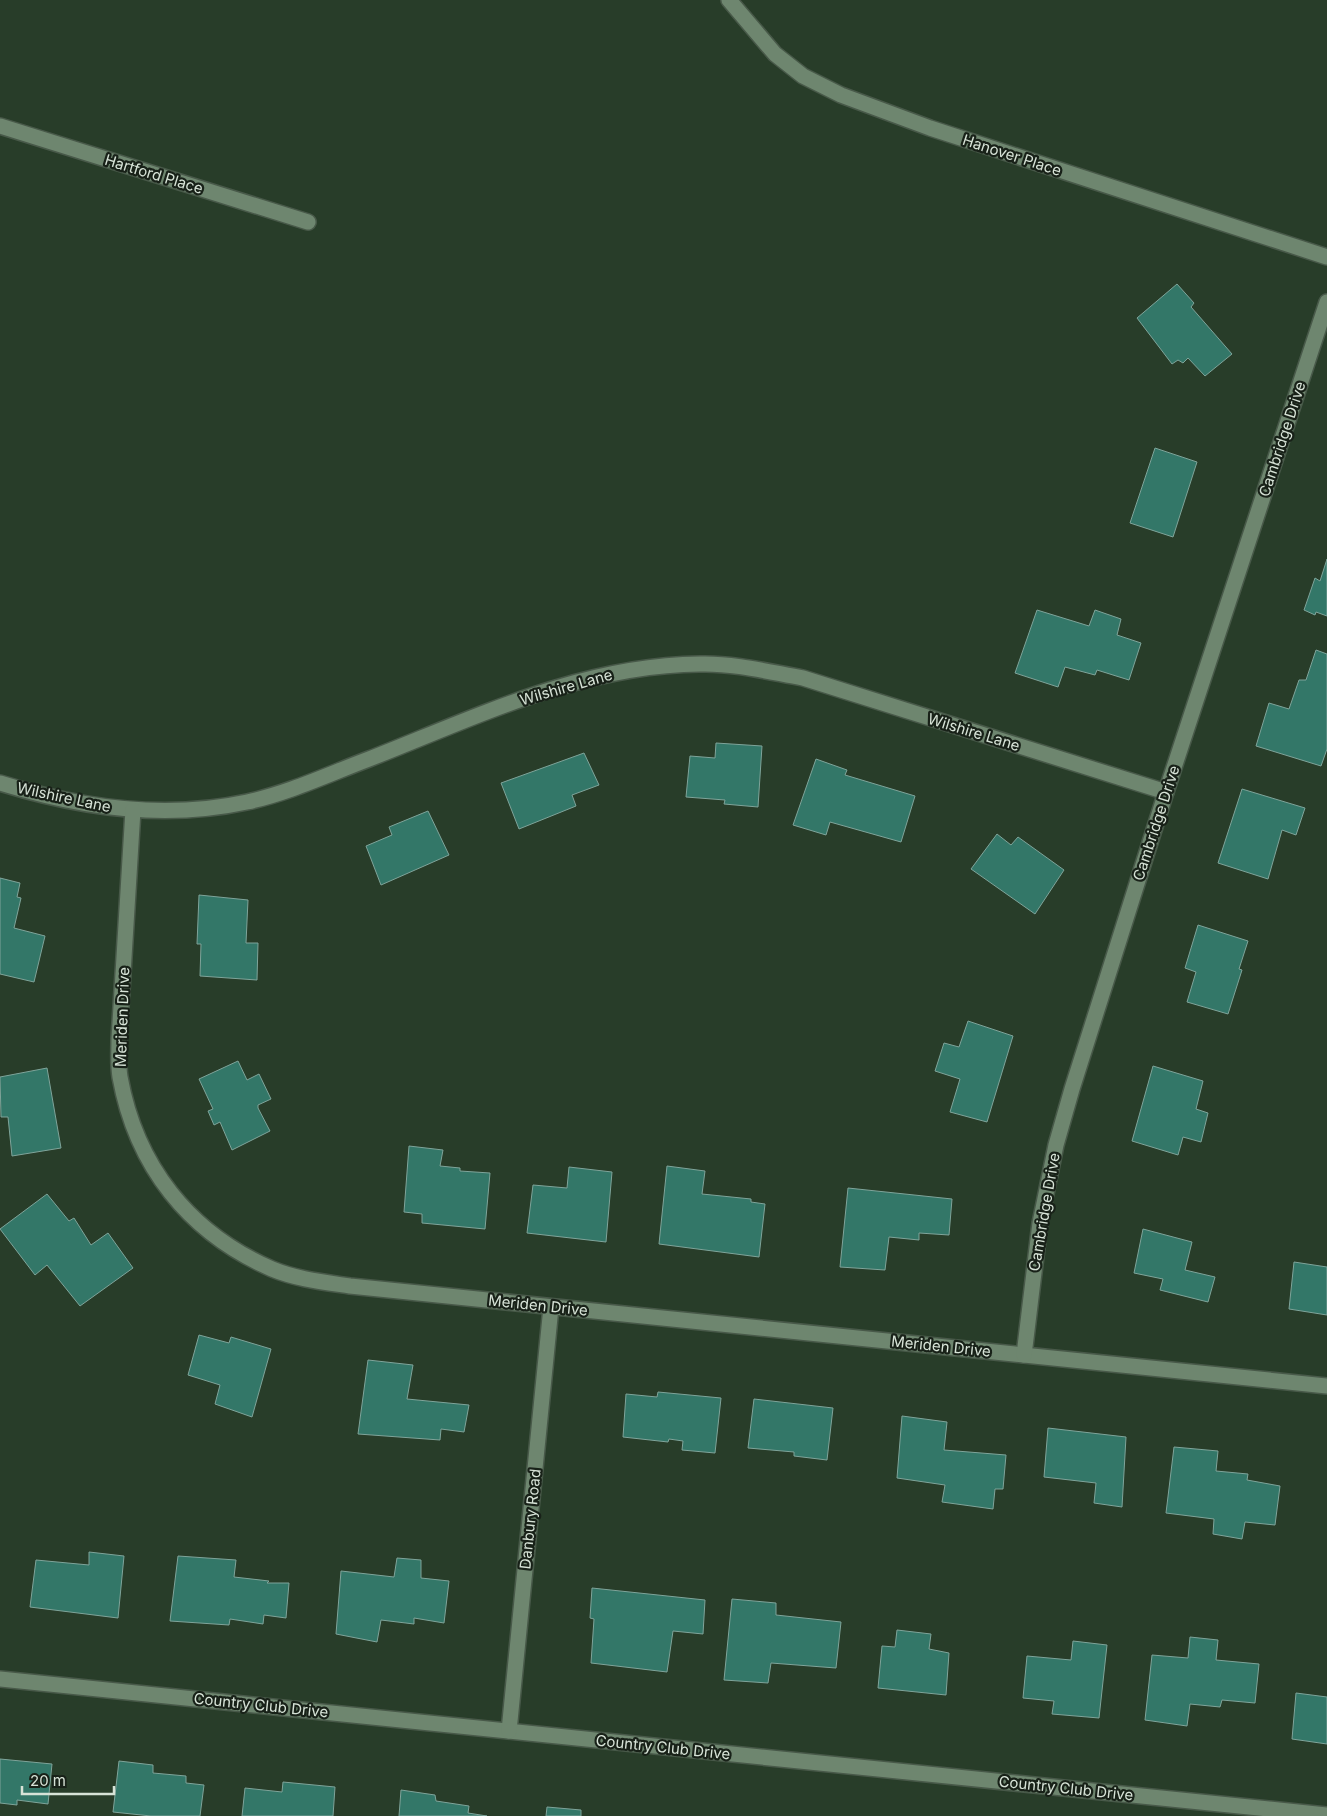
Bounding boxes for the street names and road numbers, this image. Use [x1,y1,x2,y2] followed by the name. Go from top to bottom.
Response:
[960,130,1064,180] street label: Hanover Place
[103,150,205,198] street label: Hartford Place
[1254,379,1310,499] street label: Cambridge Drive
[518,665,614,709] street label: Wilshire Lane
[926,709,1022,755] street label: Wilshire Lane
[1128,763,1184,883] street label: Cambridge Drive
[15,778,113,816] street label: Wilshire Lane
[111,967,133,1067] street label: Meriden Drive
[1024,1151,1064,1273] street label: Cambridge Drive
[487,1290,589,1320] street label: Meriden Drive
[890,1331,992,1361] street label: Meriden Drive
[515,1468,545,1570] street label: Danbury Road
[193,1688,329,1722] street label: Country Club Drive
[595,1730,731,1764] street label: Country Club Drive
[998,1771,1134,1805] street label: Country Club Drive

